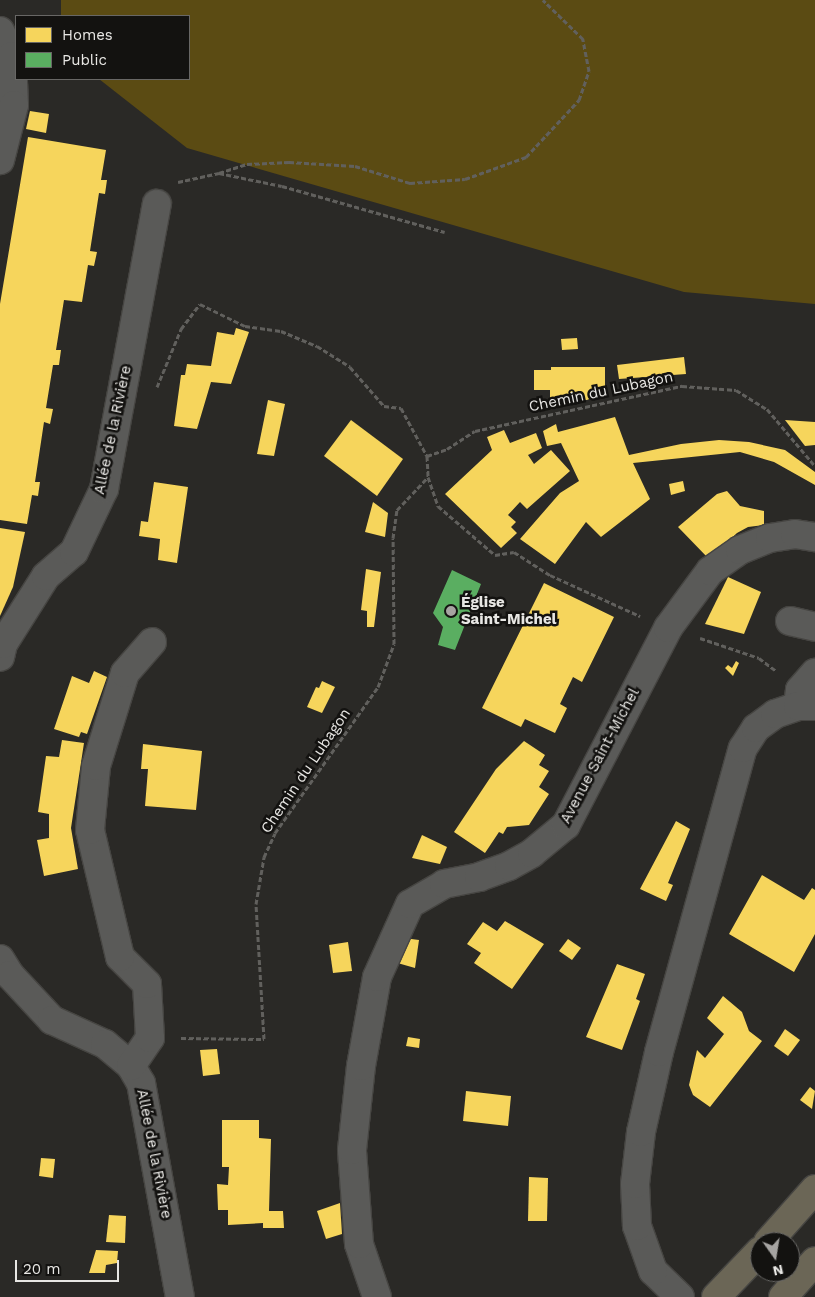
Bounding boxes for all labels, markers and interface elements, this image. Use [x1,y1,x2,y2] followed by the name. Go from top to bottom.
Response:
[15,15,190,80] legend
[62,26,113,44] text: Homes
[62,51,107,69] text: Public
[91,364,135,496] street label: Allée de la Rivière
[527,368,675,416] street label: Chemin du Lubagon
[461,593,556,628] place label: Église Saint-Michel
[445,605,457,617] marker: Église Saint-Michel
[557,685,643,827] street label: Avenue Saint-Michel
[257,705,355,837] street label: Chemin du Lubagon
[133,1088,175,1220] street label: Allée de la Rivière
[750,1232,800,1282] north arrow
[18,1250,121,1282] scale bar
[23,1260,61,1278] text: 20 m
[771,1262,785,1280] text: N

